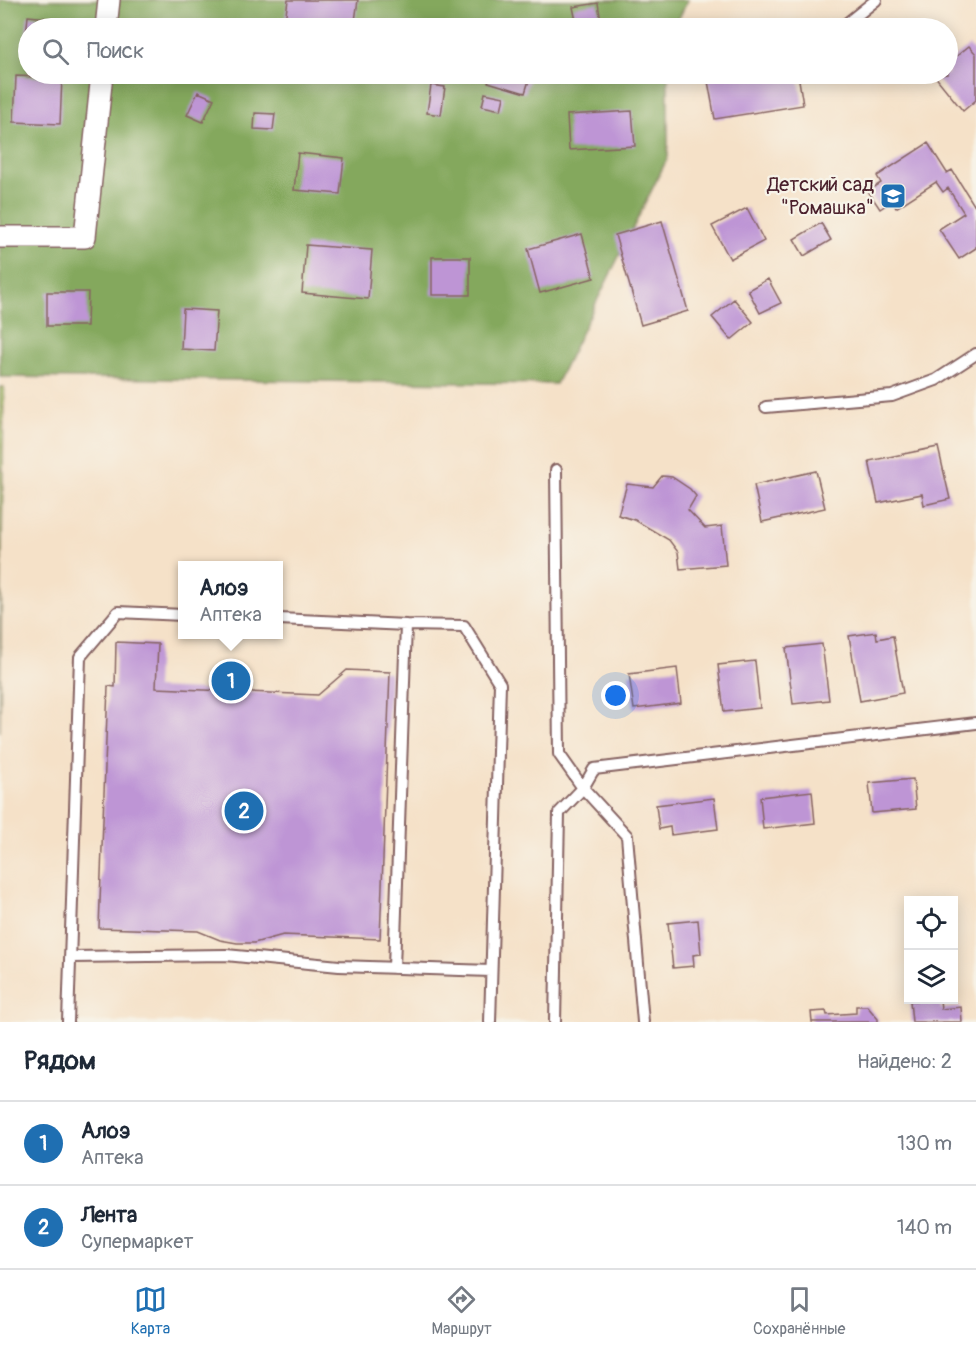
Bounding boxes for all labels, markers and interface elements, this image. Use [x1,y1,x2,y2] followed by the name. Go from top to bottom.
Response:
[18,18,958,84] search box
[39,35,72,68] icon: search
[87,37,144,65] text: Поиск
[766,172,874,220] place label: Детский сад "Ромашка"
[878,181,908,211] school or university icon: Детский сад "Ромашка"
[178,561,283,639] popup
[199,574,249,602] text: Алоэ
[199,602,262,627] text: Аптека
[212,658,250,704] pin: 1
[601,681,630,710] your location
[224,788,264,834] pin: 2
[904,896,958,1004] map controls
[904,896,958,950] button: locate
[904,950,958,1004] button: layers
[24,1045,96,1077] text: Рядом
[857,1049,952,1074] text: Найдено: 2
[81,1117,130,1145] text: Алоэ
[40,1131,47,1156] text: 1
[897,1131,952,1156] text: 130 m
[81,1145,144,1170] text: Аптека
[81,1201,137,1229] text: Лента
[38,1215,49,1240] text: 2
[897,1215,952,1240] text: 140 m
[81,1229,193,1254] text: Супермаркет
[131,1283,170,1339] tab: Карта
[432,1283,492,1339] tab: Маршрут
[753,1283,845,1339] tab: Сохранённые

